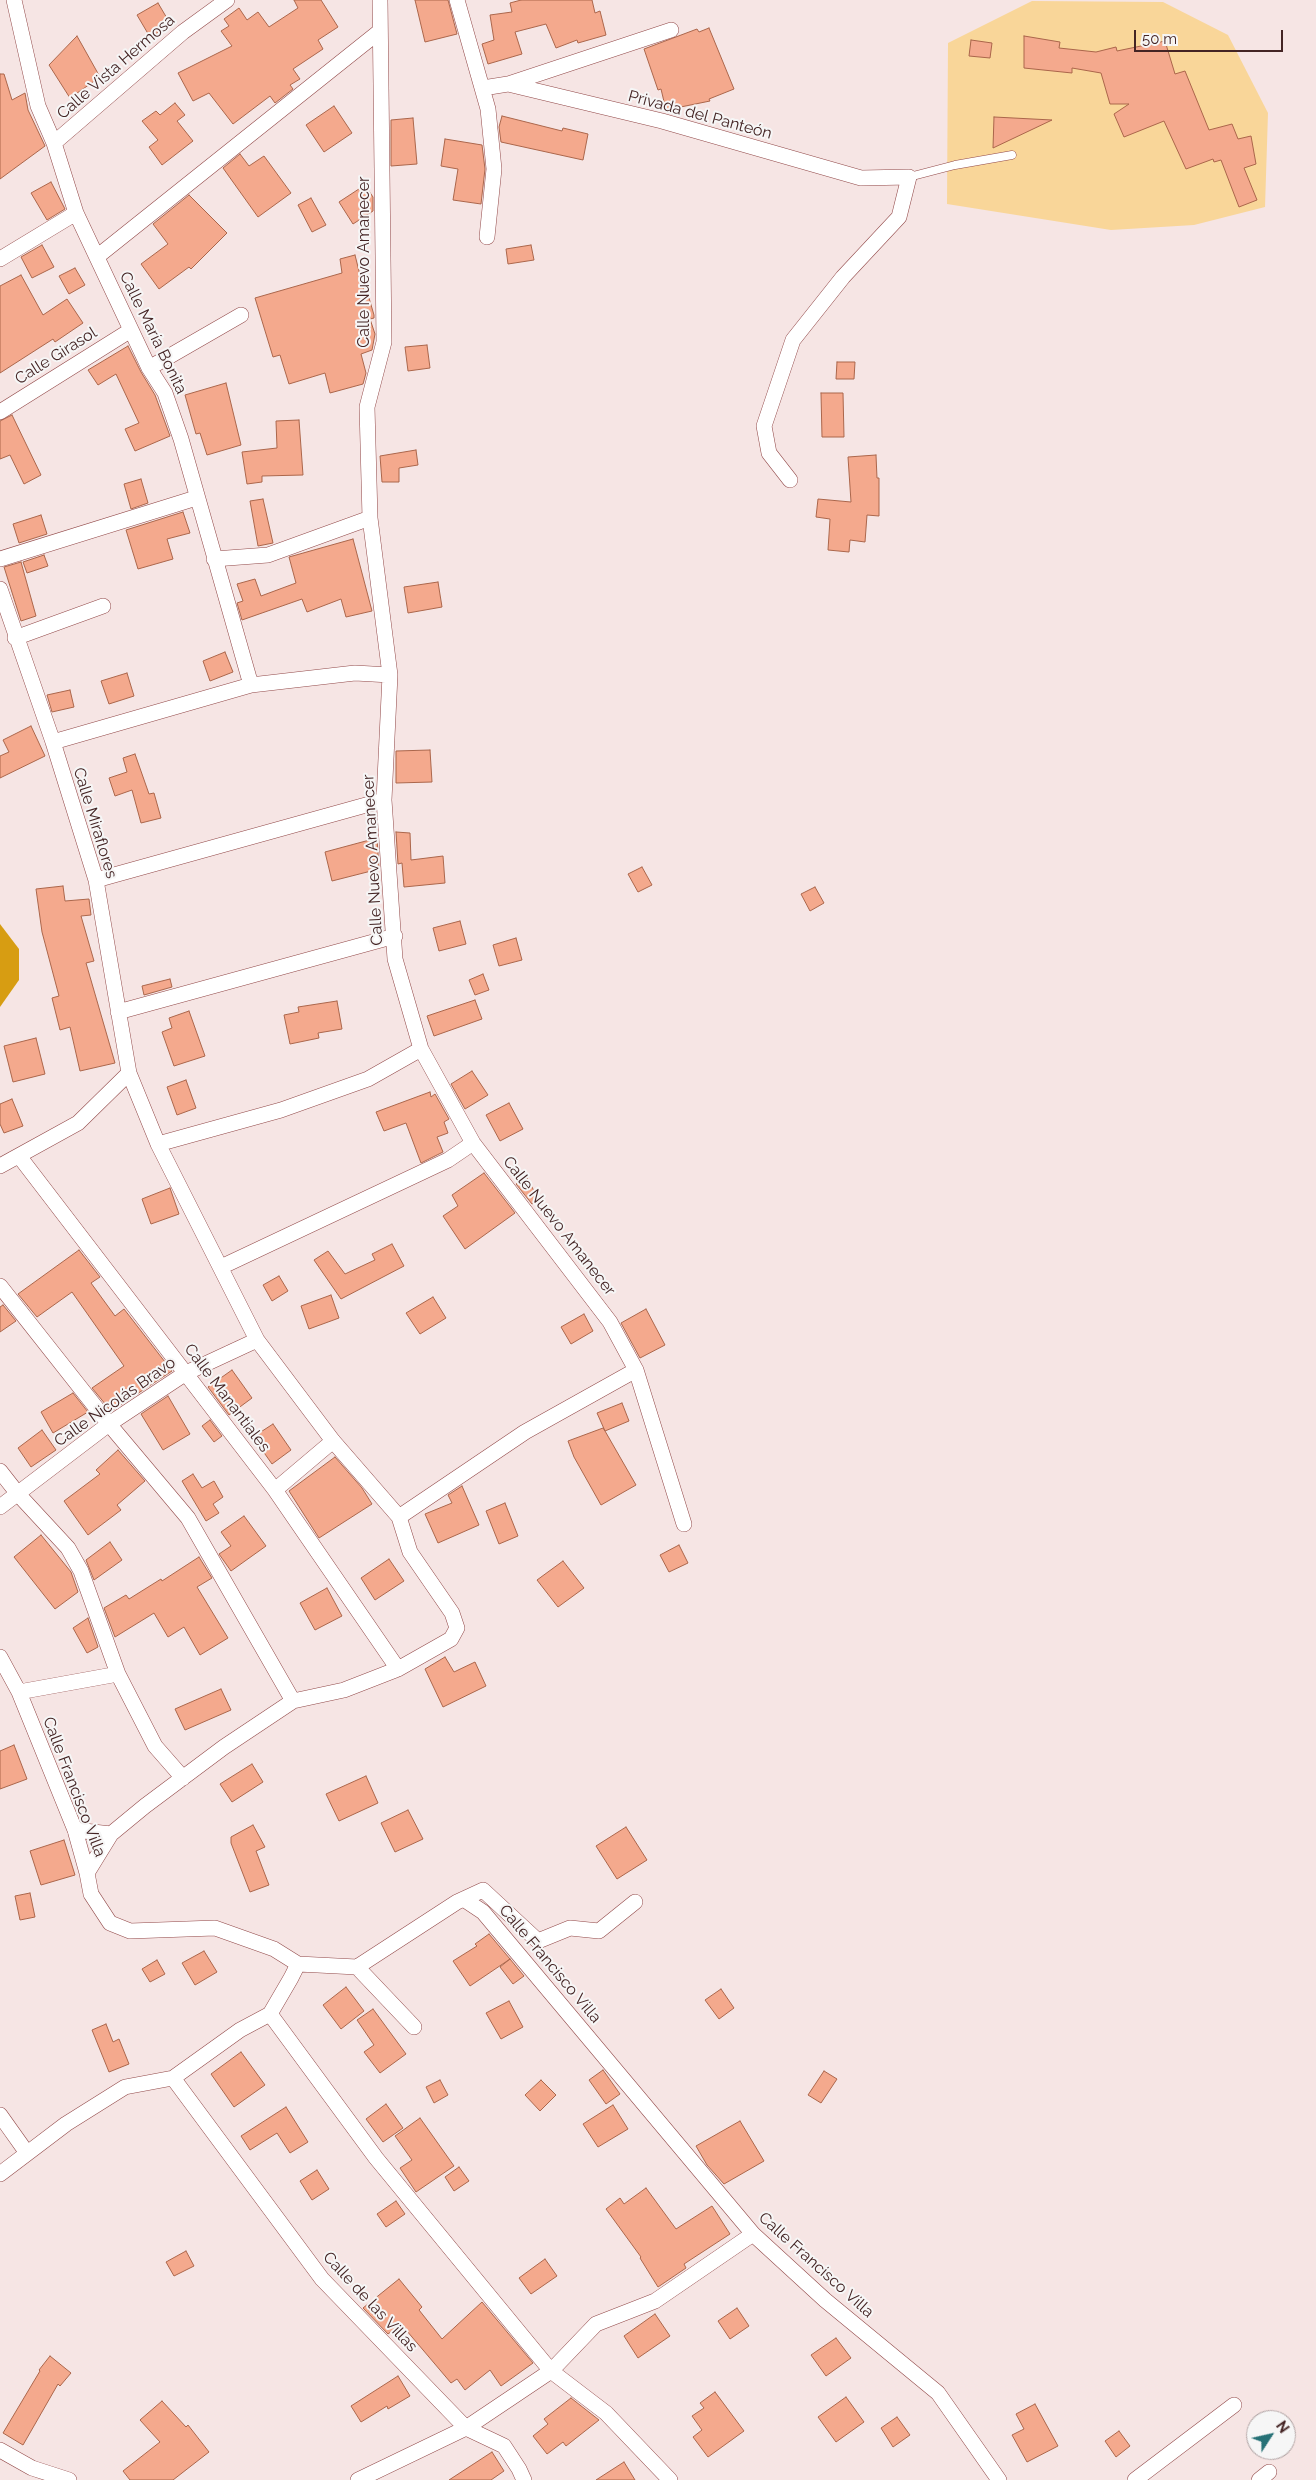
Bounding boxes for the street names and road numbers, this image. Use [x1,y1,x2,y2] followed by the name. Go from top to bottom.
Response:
[53,11,179,123] street label: Calle Vista Hermosa
[626,87,774,143] street label: Privada del Panteón
[354,176,374,348] street label: Calle Nuevo Amanecer
[115,269,191,397] street label: Calle María Bonita
[12,323,100,389] street label: Calle Girasol
[69,765,121,881] street label: Calle Miraflores
[359,774,387,946] street label: Calle Nuevo Amanecer
[499,1153,619,1299] street label: Calle Nuevo Amanecer
[180,1340,274,1456] street label: Calle Manantiales
[51,1353,179,1451] street label: Calle Nicolás Bravo
[38,1714,110,1860] street label: Calle Francisco Villa
[495,1901,605,2027] street label: Calle Francisco Villa
[754,2208,878,2322] street label: Calle Francisco Villa
[319,2248,421,2356] street label: Calle de las Villas

